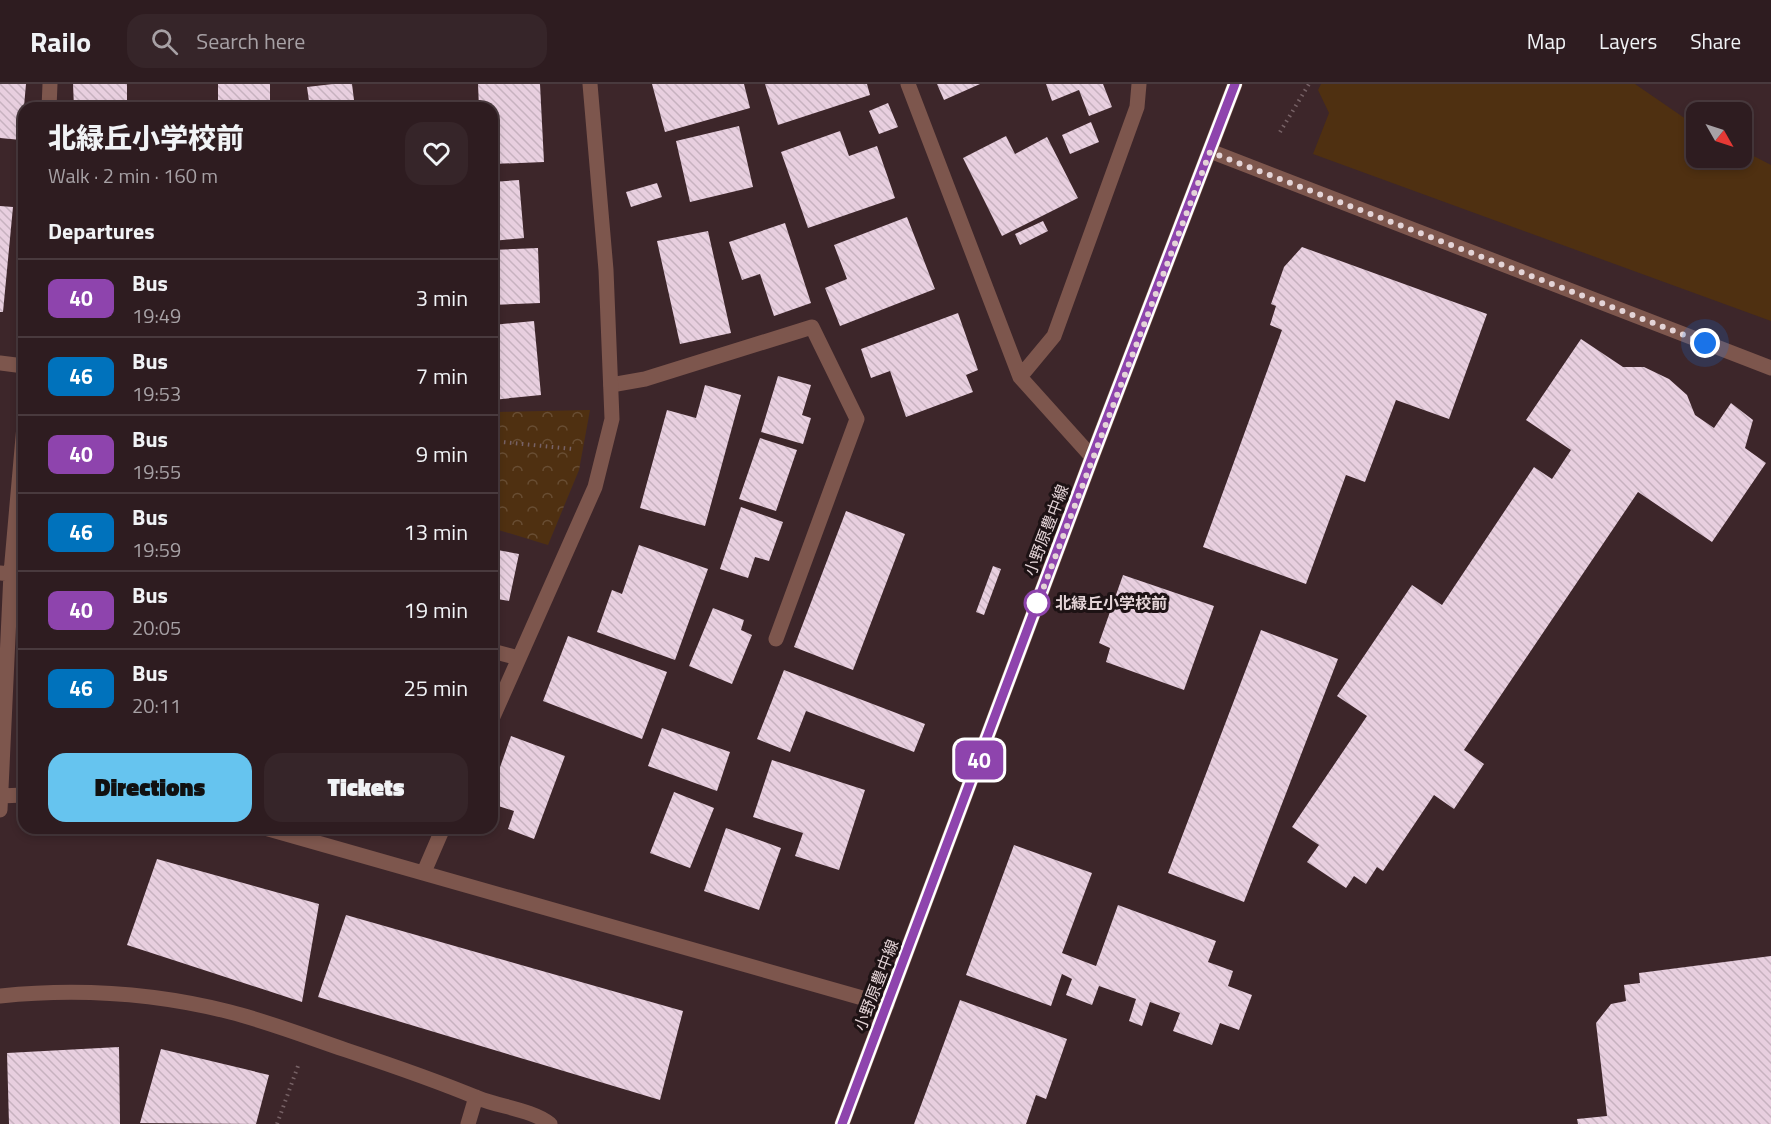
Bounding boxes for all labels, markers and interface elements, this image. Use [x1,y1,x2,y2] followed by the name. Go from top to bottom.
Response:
[127,14,547,68] search box
[30,20,91,63] text: Railo
[196,24,305,58] text: Search here
[148,25,181,58] icon: search
[1527,25,1566,57] text: Map
[1599,25,1657,57] text: Layers
[1690,25,1741,57] text: Share
[1686,102,1752,168] north arrow
[1686,102,1752,168] map controls
[48,116,244,159] text: 北緑丘小学校前
[405,122,468,185] button: heart
[48,160,218,191] text: Walk · 2 min · 160 m
[48,214,155,248] text: Departures
[132,266,168,300] text: Bus
[416,281,468,315] text: 3 min
[69,282,93,314] text: 40
[132,300,181,331] text: 19:49
[1690,328,1720,358] your location
[132,344,168,378] text: Bus
[416,359,468,393] text: 7 min
[69,360,93,392] text: 46
[132,378,181,409] text: 19:53
[132,422,168,456] text: Bus
[416,437,468,471] text: 9 min
[69,438,93,470] text: 40
[132,456,181,487] text: 19:55
[1018,481,1074,579] street label: 小野原豊中線
[132,500,168,534] text: Bus
[403,515,468,549] text: 13 min
[69,516,93,548] text: 46
[132,534,181,565] text: 19:59
[132,578,168,612] text: Bus
[1024,590,1050,616] marker: 北緑丘小学校前
[1055,591,1167,615] place label: 北緑丘小学校前
[403,593,468,627] text: 19 min
[69,594,93,626] text: 40
[132,612,181,643] text: 20:05
[132,656,168,690] text: Bus
[403,671,468,705] text: 25 min
[69,672,93,704] text: 46
[132,690,181,721] text: 20:11
[952,740,1006,780] line badge: 40
[967,744,991,776] text: 40
[48,753,252,822] button: Directions
[264,753,468,822] button: Tickets
[848,936,904,1034] street label: 小野原豊中線

